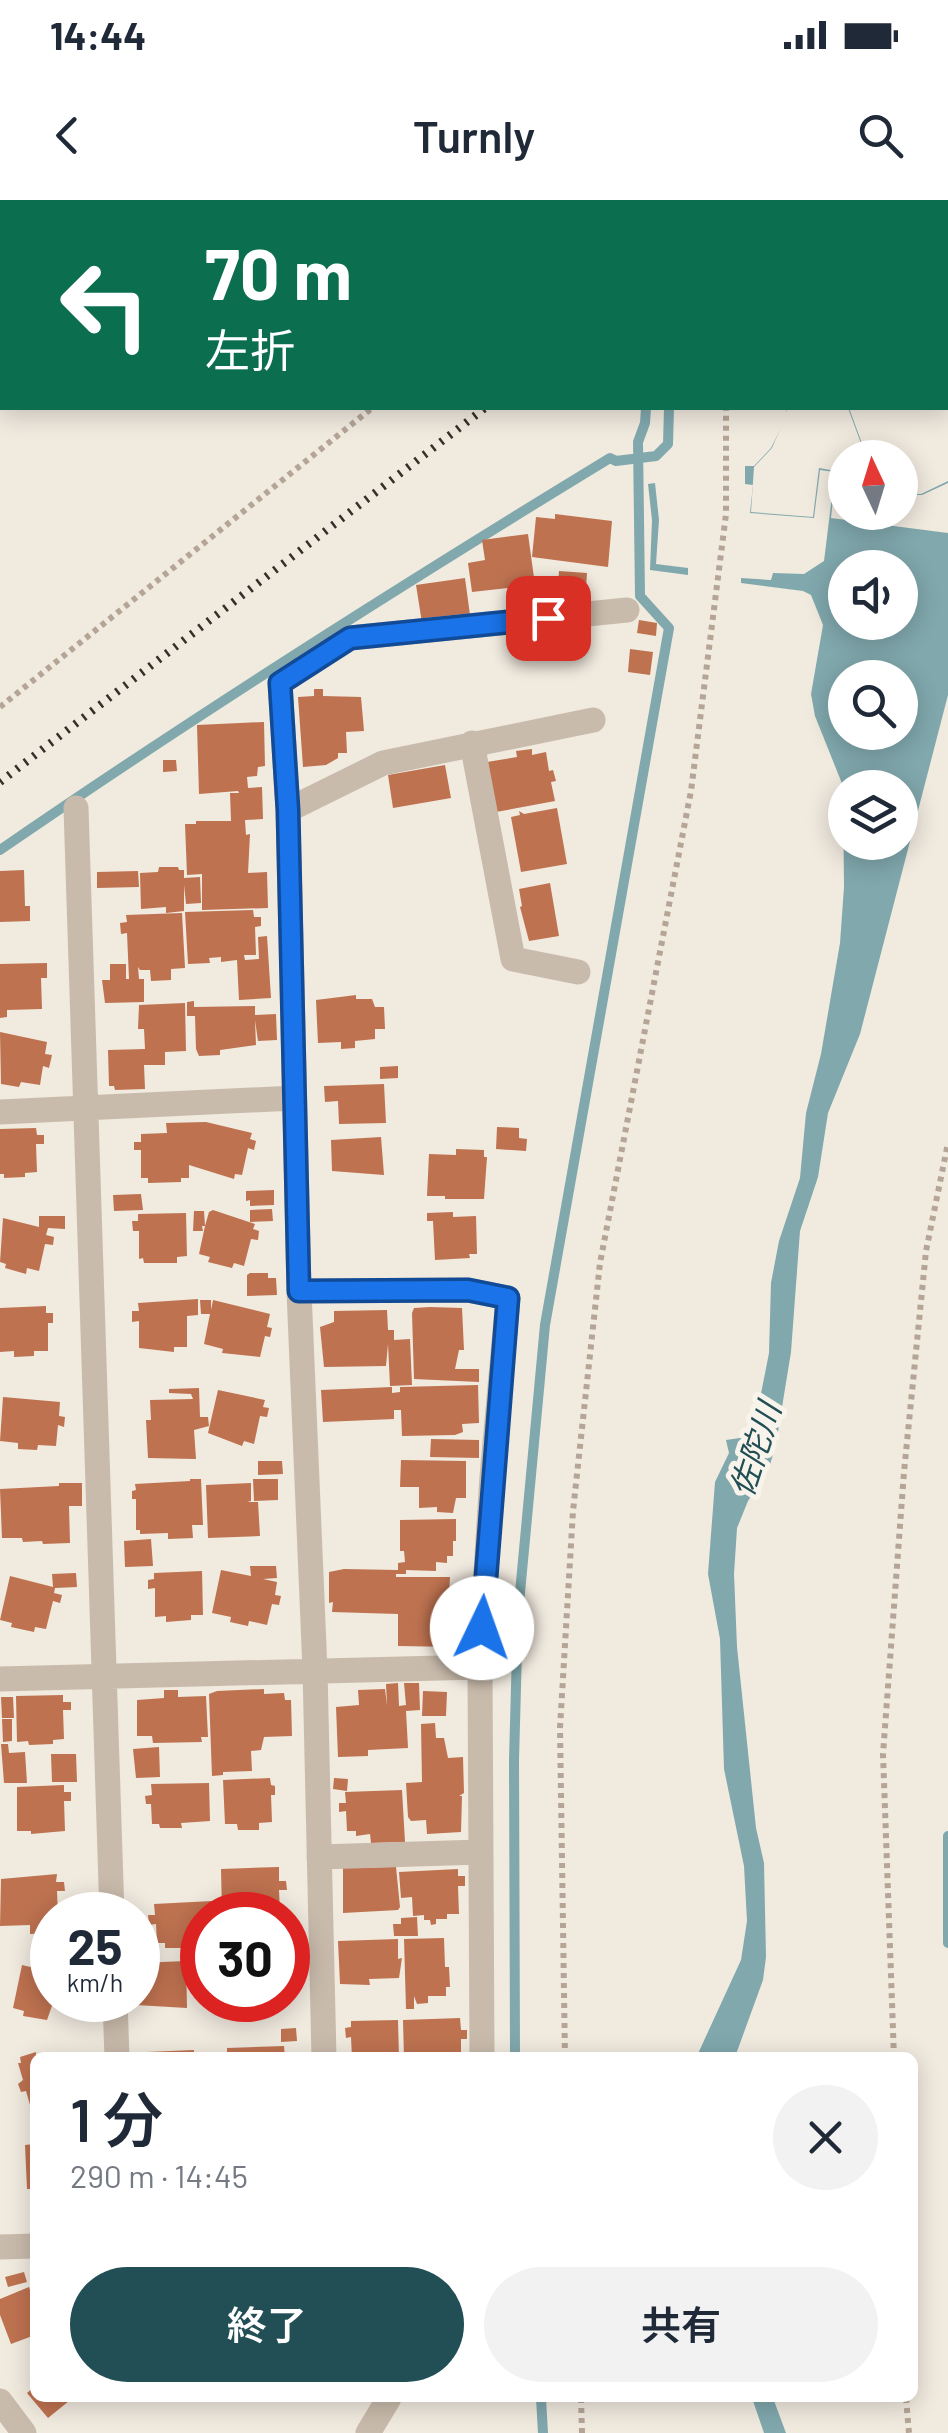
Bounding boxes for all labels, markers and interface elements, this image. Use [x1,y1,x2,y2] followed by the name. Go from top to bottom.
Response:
[50,12,146,58] text: 14:44
[40,108,95,163] icon: back
[413,108,535,162] text: Turnly
[853,108,908,163] icon: search
[205,230,352,314] text: 70 m
[40,240,170,370] icon: left
[205,322,295,376] text: 左折
[828,440,918,530] north arrow
[828,440,918,860] map controls
[828,550,918,640] button: sound
[506,576,591,661] pin
[521,591,576,646] icon: arrive
[828,660,918,750] button: search
[828,770,918,860] button: layers
[721,1395,788,1501] water label: 佐陀川
[430,1576,534,1680] position arrow
[180,1892,310,2022] speed limit sign: 30
[68,1915,122,1975] text: 25
[67,1967,123,1997] text: km/h
[70,2082,163,2154] text: 1 分
[773,2085,878,2190] button: close
[70,2156,248,2194] text: 290 m · 14:45
[70,2267,464,2382] button: 終了
[484,2267,878,2382] button: 共有

